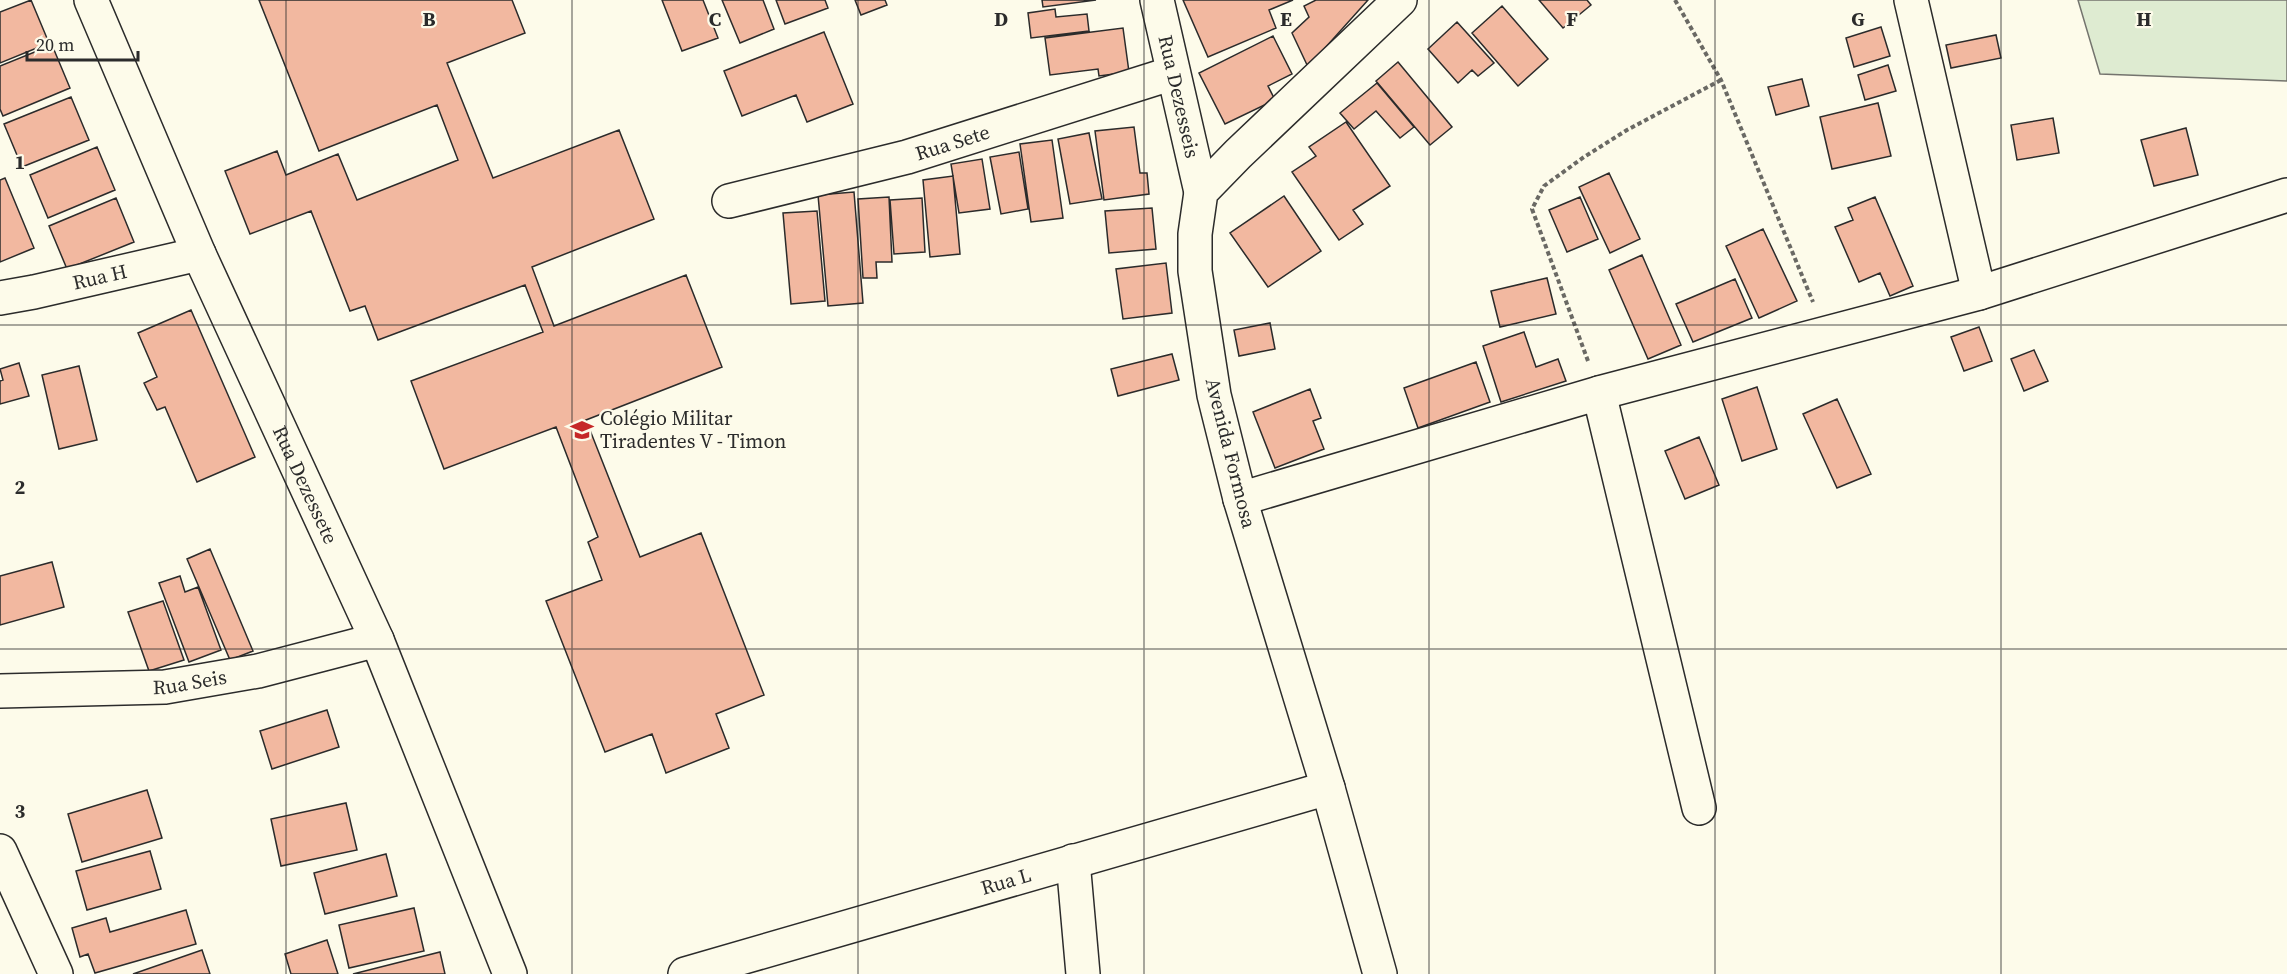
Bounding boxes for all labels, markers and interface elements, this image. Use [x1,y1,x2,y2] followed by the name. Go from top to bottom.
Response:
[422,5,436,33] text: B
[709,5,721,33] text: C
[994,5,1008,33] text: D
[1280,5,1292,33] text: E
[1566,5,1578,33] text: F
[1851,5,1865,33] text: G
[2136,5,2152,33] text: H
[27,24,138,62] scale bar
[36,32,74,57] text: 20 m
[1151,32,1207,161] street label: Rua Dezesseis
[912,118,993,168] street label: Rua Sete
[15,148,25,176] text: 1
[70,257,130,297] street label: Rua H
[1199,375,1263,532] street label: Avenida Formosa
[600,404,786,455] place label: Colégio Militar Tiradentes V - Timon
[569,417,595,443] school or university icon: Colégio Militar Tiradentes V - Timon
[266,421,345,548] street label: Rua Dezessete
[15,473,26,501] text: 2
[152,663,229,701] street label: Rua Seis
[15,797,26,825] text: 3
[977,861,1034,902] street label: Rua L

